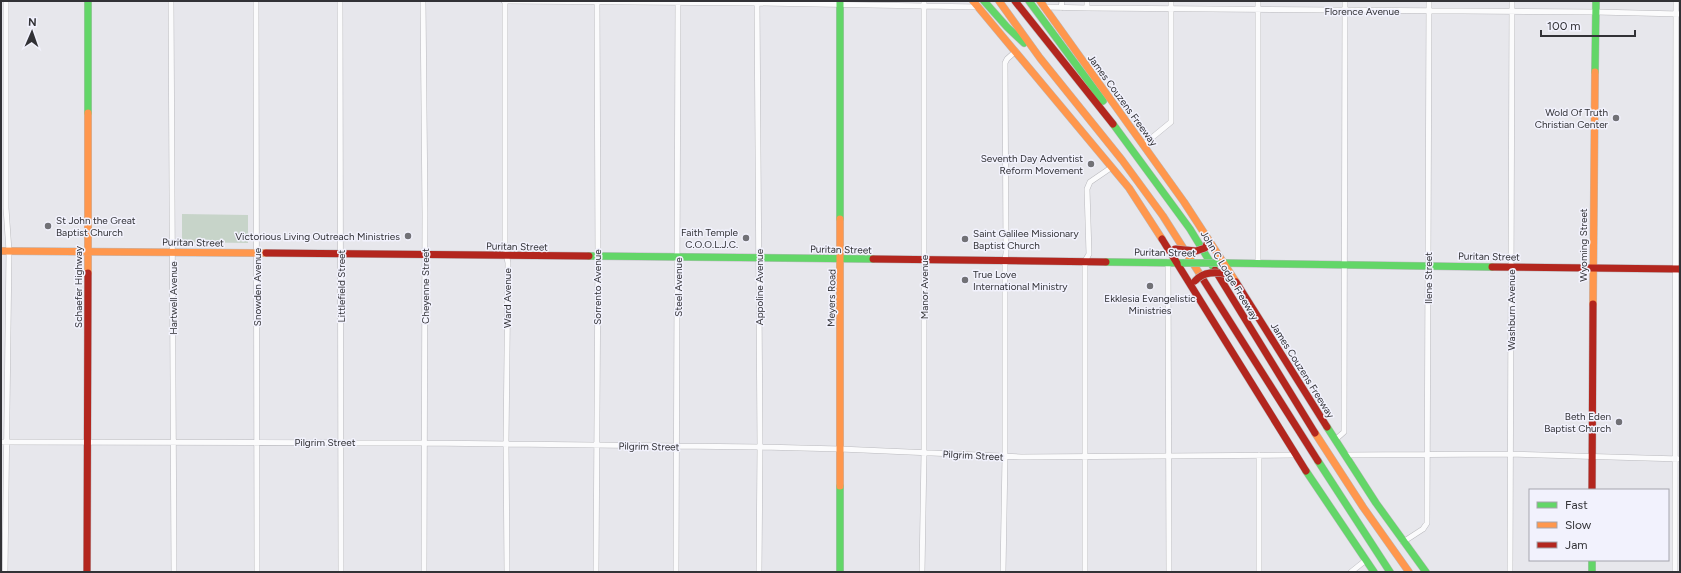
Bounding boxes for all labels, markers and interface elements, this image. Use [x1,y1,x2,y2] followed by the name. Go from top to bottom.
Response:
[1324,5,1400,18] street label: Florence Avenue
[12,12,52,52] north arrow
[1541,12,1635,38] scale bar
[28,16,37,29] text: N
[1547,19,1581,33] text: 100 m
[1085,52,1161,149] street label: James Couzens Freeway
[1535,106,1609,131] place label: Wold Of Truth Christian Center
[1611,113,1621,123] marker: Wold Of Truth Christian Center
[981,152,1083,177] place label: Seventh Day Adventist Reform Movement
[1086,159,1096,169] marker: Seventh Day Adventist Reform Movement
[1577,208,1590,282] street label: Wyoming Street
[56,214,136,239] place label: St John the Great Baptist Church
[43,221,53,231] marker: St John the Great Baptist Church
[681,226,739,251] place label: Faith Temple C.O.O.L.J.C.
[973,227,1079,252] place label: Saint Galilee Missionary Baptist Church
[1198,228,1262,323] street label: John C Lodge Freeway
[235,230,400,243] place label: Victorious Living Outreach Ministries
[403,231,413,241] marker: Victorious Living Outreach Ministries
[741,233,751,243] marker: Faith Temple C.O.O.L.J.C.
[960,234,970,244] marker: Saint Galilee Missionary Baptist Church
[162,235,224,250] street label: Puritan Street
[486,239,548,254] street label: Puritan Street
[810,242,872,257] street label: Puritan Street
[72,245,85,328] street label: Schaefer Highway
[1134,245,1196,260] street label: Puritan Street
[251,247,264,326] street label: Snowden Avenue
[419,248,432,324] street label: Cheyenne Street
[753,248,766,325] street label: Appoline Avenue
[335,249,348,322] street label: Littlefield Street
[591,249,604,325] street label: Sorrento Avenue
[1458,249,1520,264] street label: Puritan Street
[1422,252,1435,304] street label: Ilene Street
[918,254,931,319] street label: Manor Avenue
[672,257,685,317] street label: Steel Avenue
[167,261,180,335] street label: Hartwell Avenue
[501,268,514,328] street label: Ward Avenue
[973,268,1068,293] place label: True Love International Ministry
[824,269,839,327] street label: Meyers Road
[1505,269,1518,351] street label: Washburn Avenue
[960,275,970,285] marker: True Love International Ministry
[1145,281,1155,291] marker: Ekklesia Evangelistic Ministries
[1104,292,1196,317] place label: Ekklesia Evangelistic Ministries
[1268,320,1338,421] street label: James Couzens Freeway
[1544,410,1611,435] place label: Beth Eden Baptist Church
[1614,417,1624,427] marker: Beth Eden Baptist Church
[295,436,356,449] street label: Pilgrim Street
[618,439,680,454] street label: Pilgrim Street
[942,447,1004,464] street label: Pilgrim Street
[1529,489,1669,561] legend
[1565,498,1588,512] text: Fast
[1565,518,1592,532] text: Slow
[1565,538,1588,552] text: Jam

